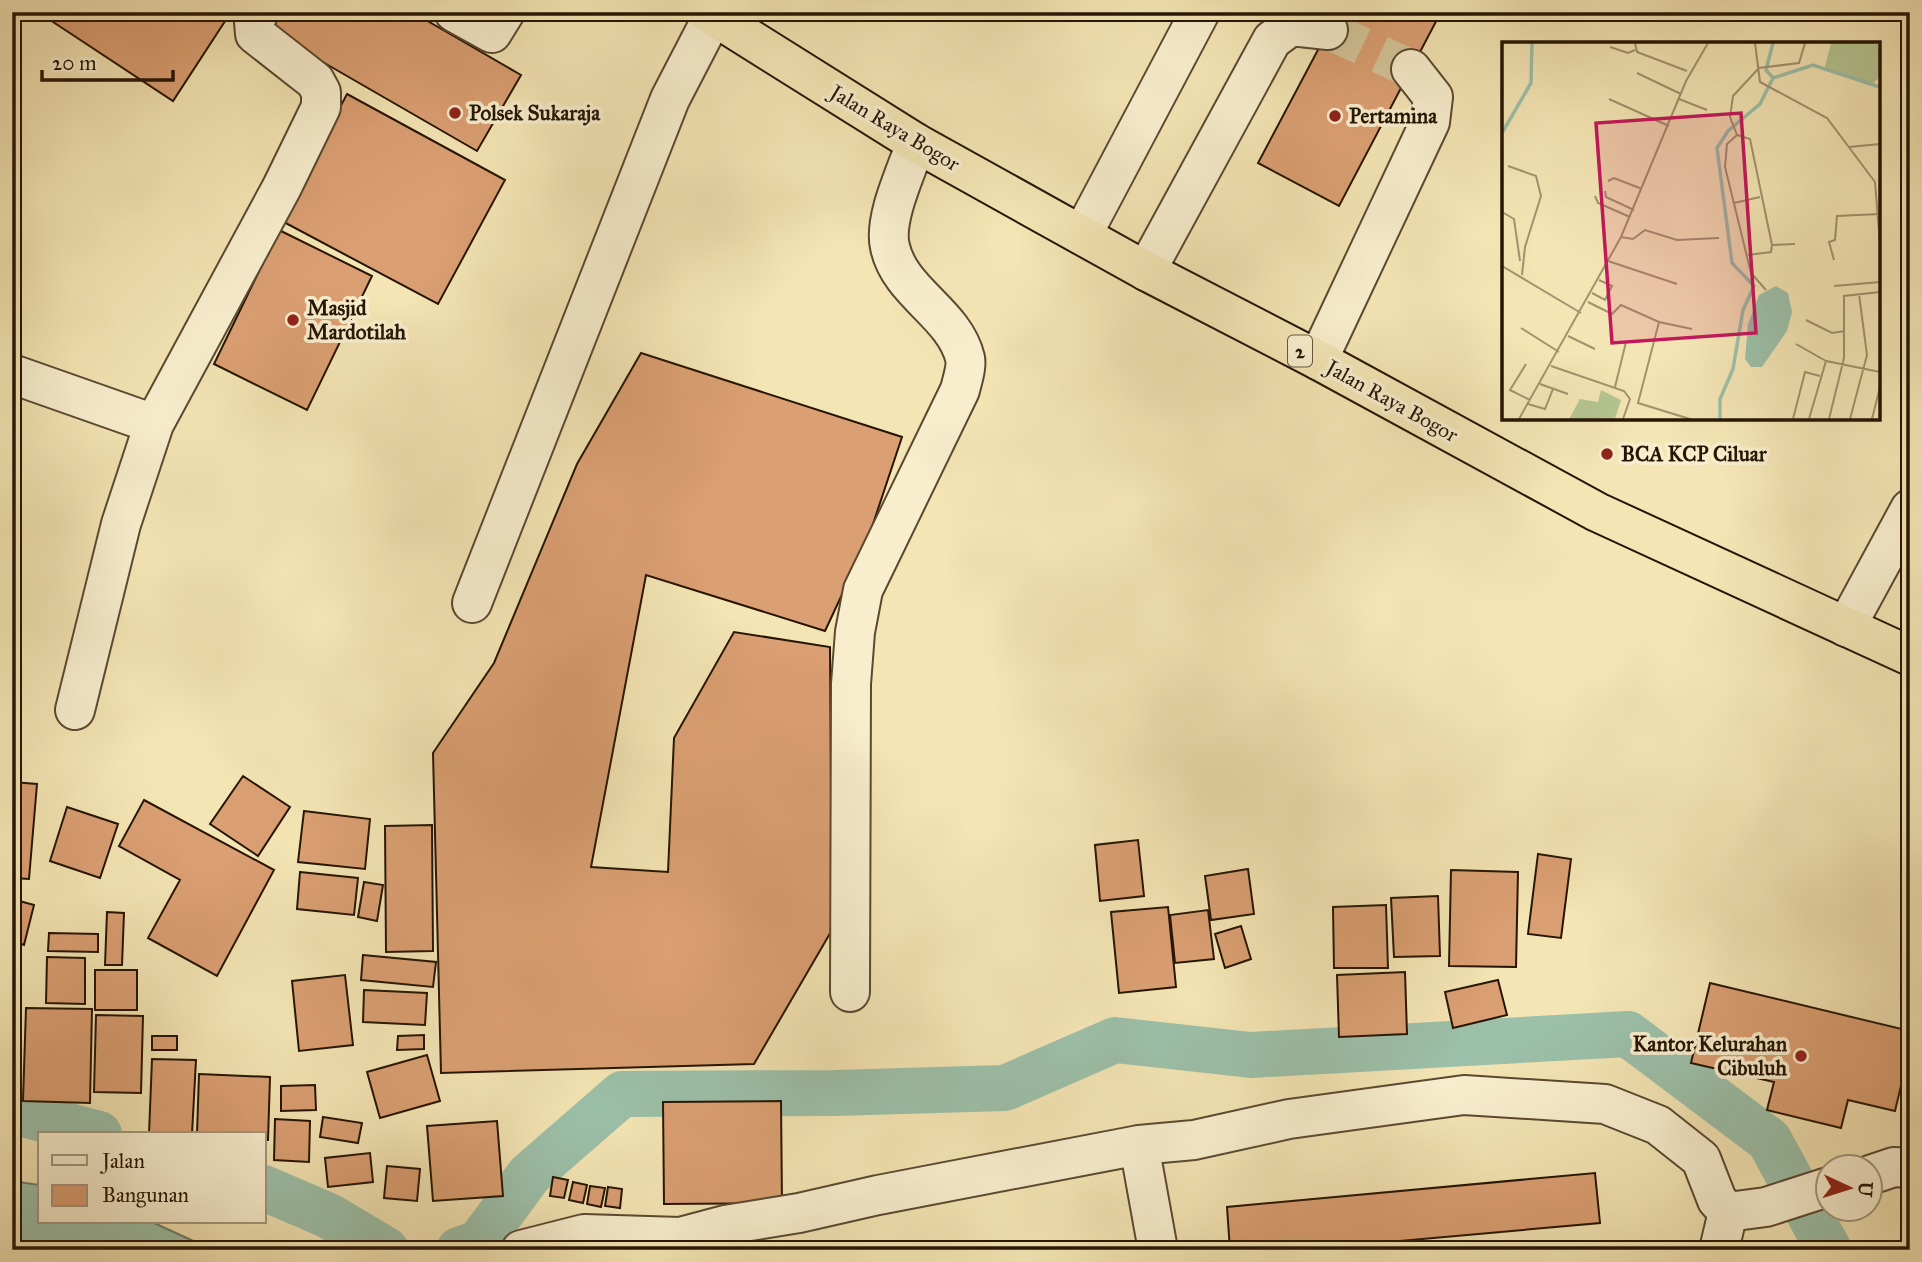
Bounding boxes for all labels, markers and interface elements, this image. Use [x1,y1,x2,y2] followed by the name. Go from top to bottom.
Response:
[42,38,173,82] scale bar
[1502,42,1880,420] inset map
[52,50,97,76] text: 20 m
[824,78,965,177] street label: Jalan Raya Bogor
[469,100,601,126] place label: Polsek Sukaraja
[1349,103,1438,129] place label: Pertamina
[447,105,463,121] marker: Polsek Sukaraja
[1327,108,1343,124] marker: Pertamina
[307,295,406,345] place label: Masjid Mardotilah
[285,312,301,328] marker: Masjid Mardotilah
[1288,336,1312,366] road number: 2
[1320,353,1463,448] street label: Jalan Raya Bogor
[1621,441,1768,467] place label: BCA KCP Ciluar
[1599,446,1615,462] marker: BCA KCP Ciluar
[1633,1031,1788,1081] place label: Kantor Kelurahan Cibuluh
[1793,1048,1809,1064] marker: Kantor Kelurahan Cibuluh
[38,1132,266,1224] legend
[100,1148,145,1174] text: Jalan
[1814,1154,1884,1224] north arrow
[1853,1181,1877,1198] text: U
[102,1182,189,1208] text: Bangunan

